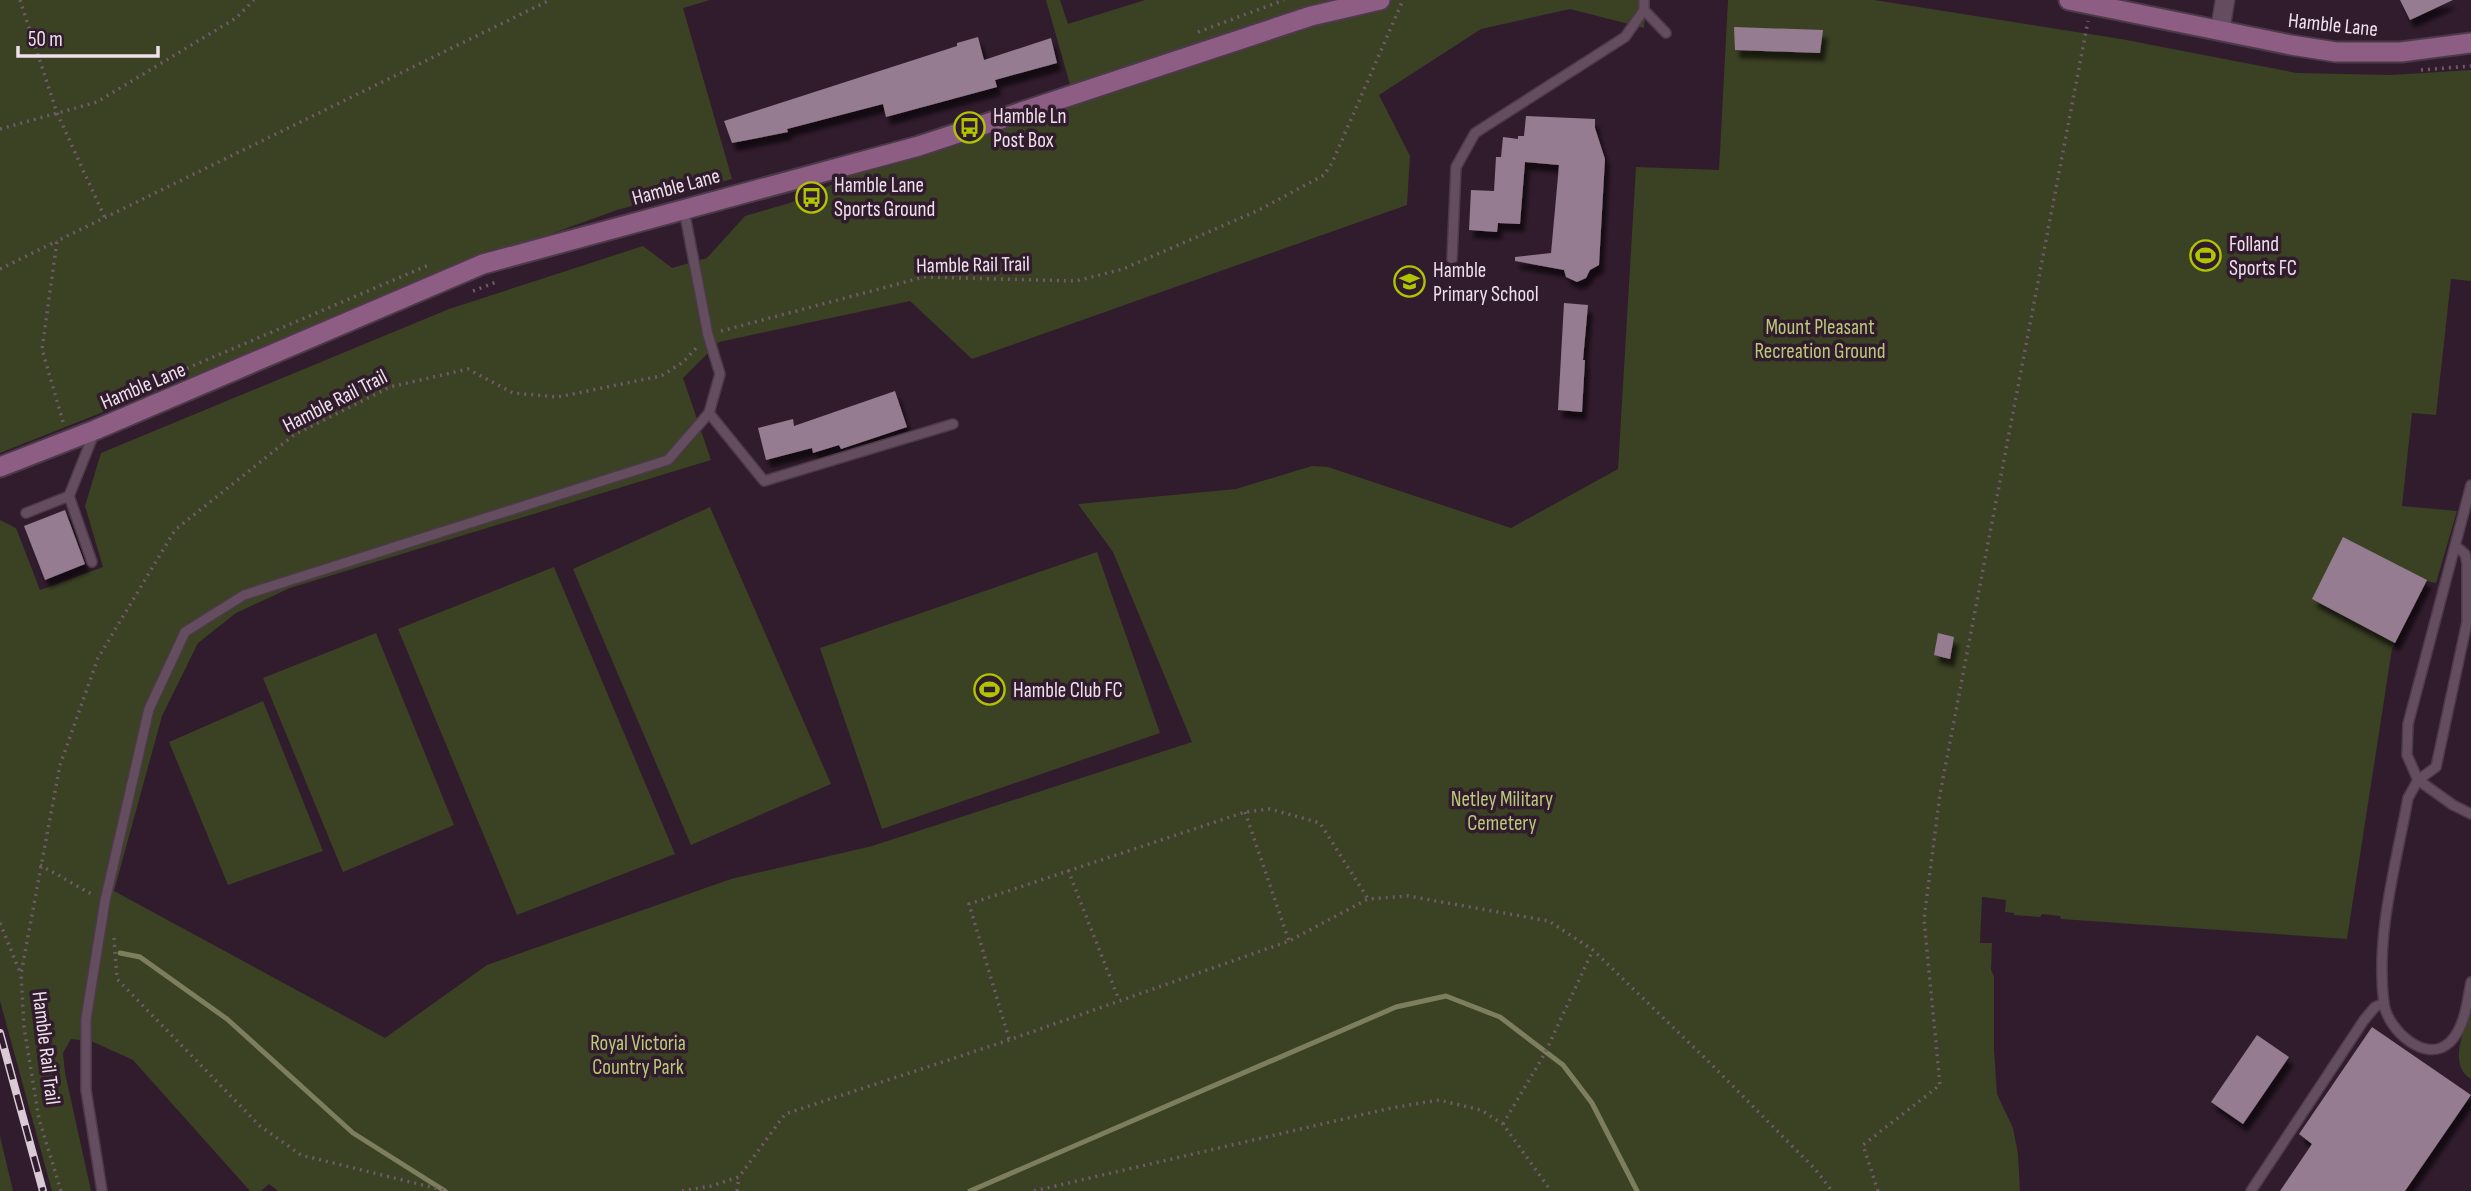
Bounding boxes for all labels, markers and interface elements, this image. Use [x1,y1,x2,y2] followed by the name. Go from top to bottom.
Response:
[2287,8,2379,42] street label: Hamble Lane
[18,14,158,58] scale bar
[28,27,63,52] text: 50 m
[993,104,1066,153] place label: Hamble Ln Post Box
[953,111,987,145] bus stop icon: Hamble Ln Post Box
[629,163,723,211] street label: Hamble Lane
[834,173,935,222] place label: Hamble Lane Sports Ground
[794,180,828,214] bus stop icon: Hamble Lane Sports Ground
[2229,232,2297,281] place label: Folland Sports FC
[2189,239,2223,273] sports icon: Folland Sports FC
[916,252,1030,278] street label: Hamble Rail Trail
[1433,258,1539,307] place label: Hamble Primary School
[1393,265,1427,299] school or university icon: Hamble Primary School
[1754,315,1886,364] park label: Mount Pleasant Recreation Ground
[97,357,189,415] street label: Hamble Lane
[279,364,391,438] street label: Hamble Rail Trail
[973,673,1007,707] sports icon: Hamble Club FC
[1013,678,1123,703] place label: Hamble Club FC
[1451,787,1553,836] park label: Netley Military Cemetery
[27,990,65,1106] street label: Hamble Rail Trail
[590,1031,686,1080] park label: Royal Victoria Country Park

